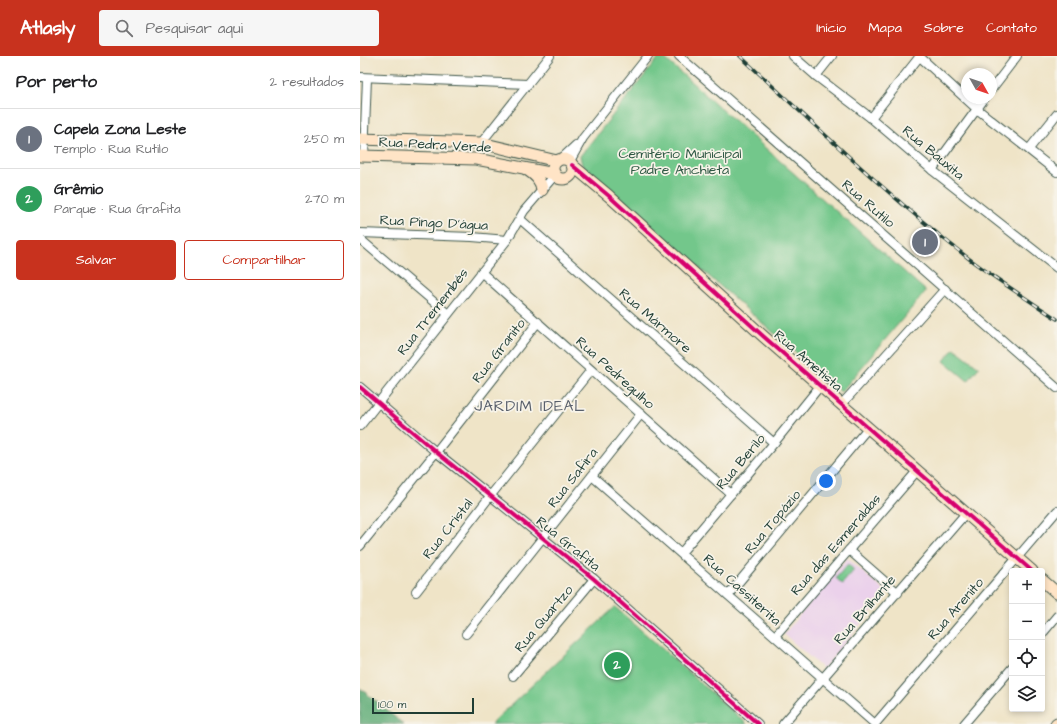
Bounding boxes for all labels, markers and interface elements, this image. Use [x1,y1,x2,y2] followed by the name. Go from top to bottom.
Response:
[99,10,379,46] search box
[20,15,75,42] text: Atlasly
[113,17,135,39] icon: search
[145,18,243,39] text: Pesquisar aqui
[816,18,846,38] text: Início
[868,18,902,38] text: Mapa
[924,18,964,38] text: Sobre
[986,18,1037,38] text: Contato
[961,68,997,104] north arrow
[16,70,97,94] text: Por perto
[270,73,344,91] text: 2 resultados
[54,119,186,140] text: Capela Zona Leste
[898,121,968,185] street label: Rua Bauxita
[28,130,30,148] text: 1
[304,130,344,148] text: 250 m
[378,132,492,158] street label: Rua Pedra Verde
[54,140,168,158] text: Templo · Rua Rutilo
[619,144,741,180] park label: Cemitério Municipal Padre Anchieta
[837,175,899,233] street label: Rua Rutilo
[54,179,103,200] text: Grêmio
[25,190,33,208] text: 2
[305,190,344,208] text: 270 m
[54,200,181,218] text: Parque · Rua Grafita
[379,210,489,236] street label: Rua Pingo D'água
[912,227,938,257] pin: 1
[16,240,176,280] button: Salvar
[184,240,344,280] button: Compartilhar
[393,264,473,360] street label: Rua Tremembés
[614,284,696,358] street label: Rua Mármore
[467,314,531,388] street label: Rua Granito
[769,326,847,396] street label: Rua Ametista
[571,332,659,414] street label: Rua Pedregulho
[474,396,586,417] district label: JARDIM IDEAL
[712,430,770,494] street label: Rua Berilo
[543,444,603,512] street label: Rua Safira
[816,471,836,491] your location
[740,486,806,558] street label: Rua Topázio
[786,490,886,600] street label: Rua das Esmeraldas
[418,495,478,563] street label: Rua Cristal
[532,512,604,576] street label: Rua Grafita
[699,549,785,631] street label: Rua Cassiterita
[1009,568,1045,712] map controls
[1009,568,1045,604] button: +
[829,571,901,649] street label: Rua Brilhante
[923,573,989,645] street label: Rua Arenito
[510,581,578,657] street label: Rua Quartzo
[1009,604,1045,640] button: −
[1009,640,1045,676] button: locate
[604,650,630,680] pin: 2
[1009,676,1045,712] button: layers
[372,696,474,715] scale bar
[378,697,406,712] text: 100 m

